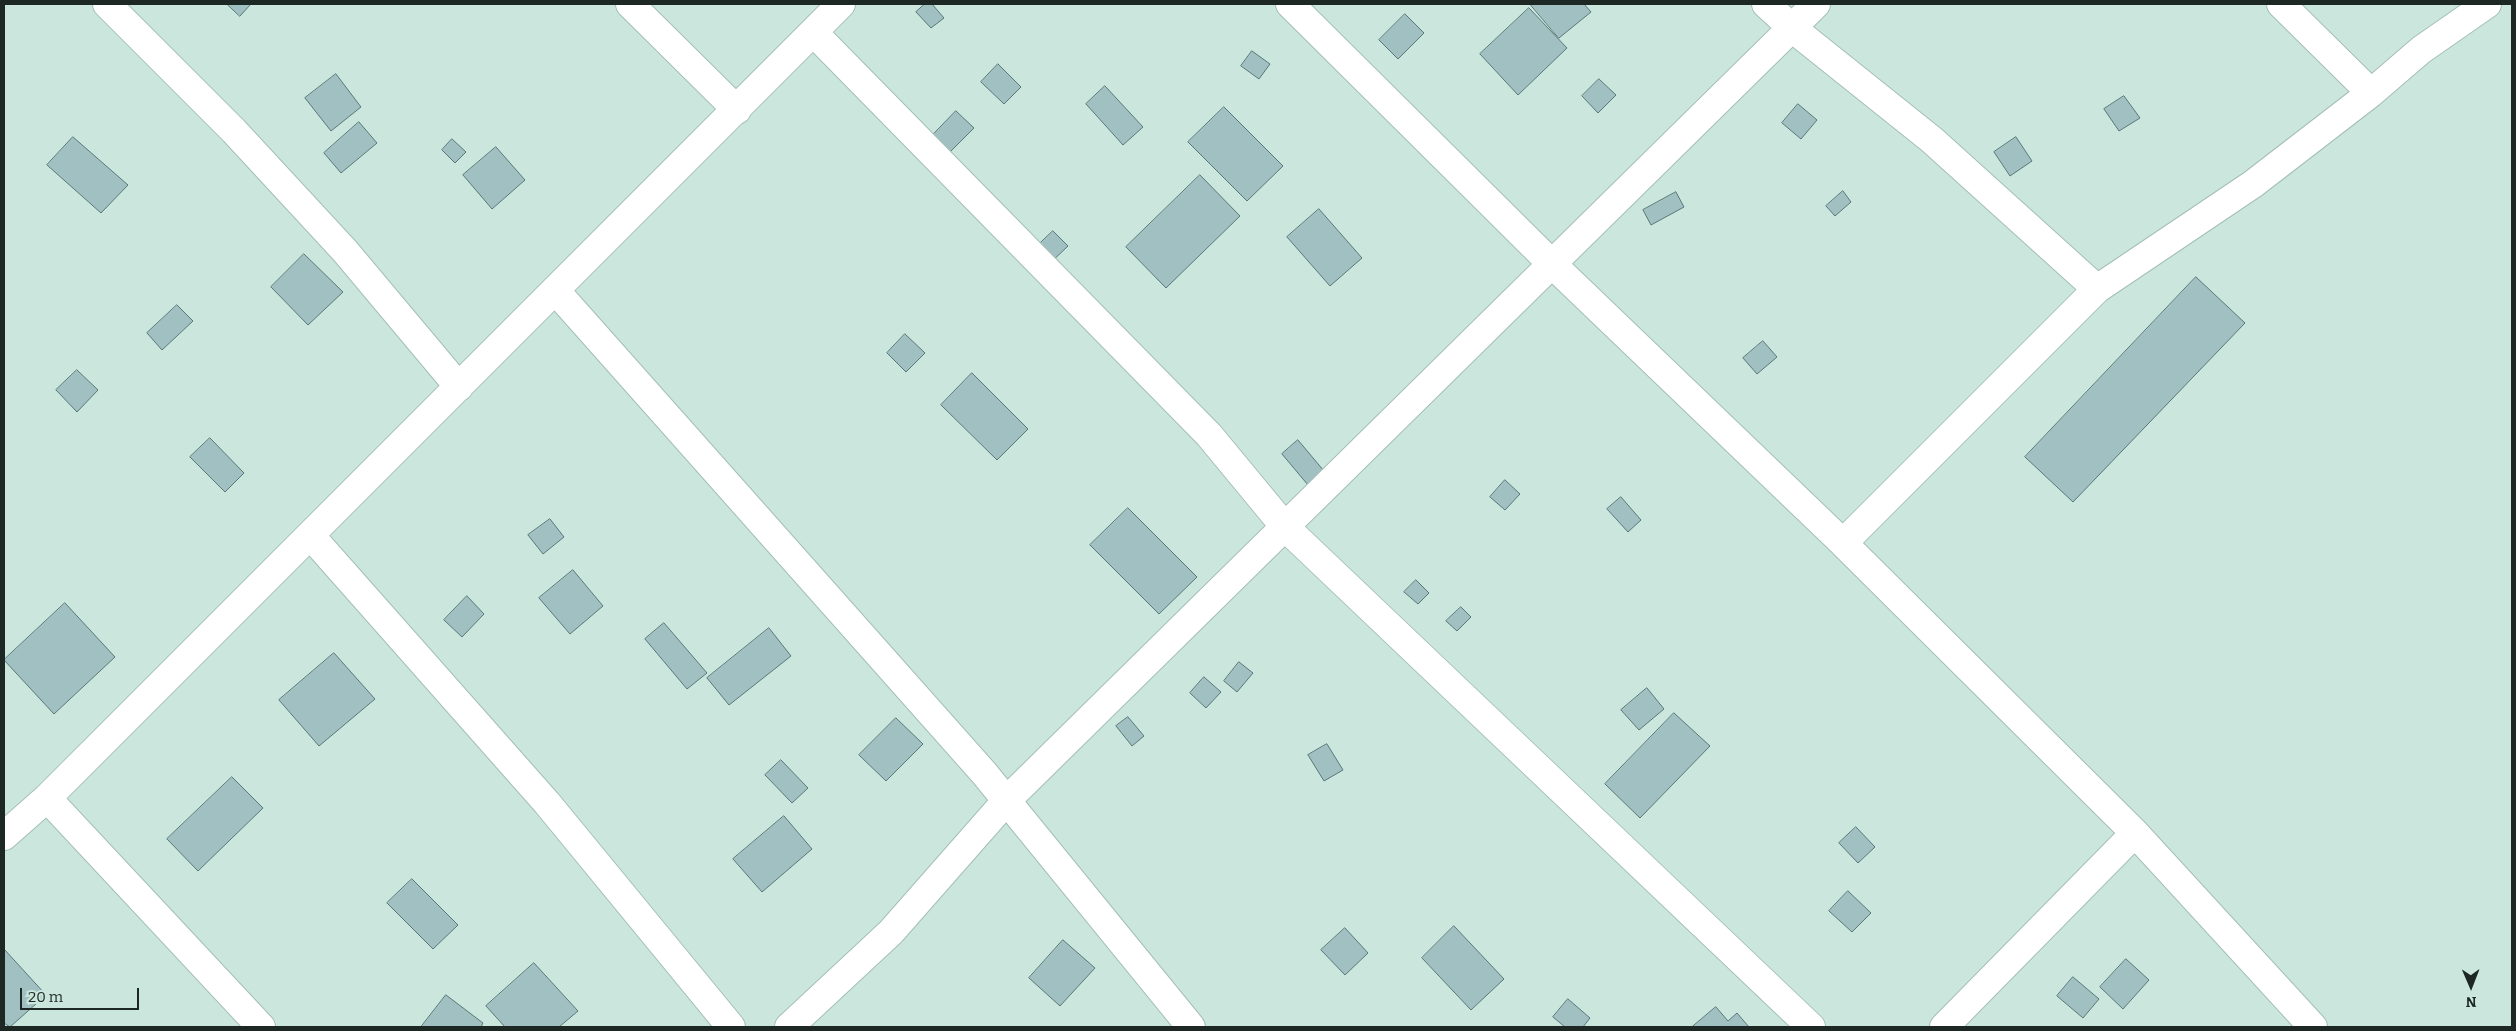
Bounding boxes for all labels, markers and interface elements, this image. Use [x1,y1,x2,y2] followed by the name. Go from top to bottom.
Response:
[2446,961,2496,1011] north arrow
[22,978,141,1010] scale bar
[28,988,63,1006] text: 20 m
[2466,993,2477,1010] text: N

